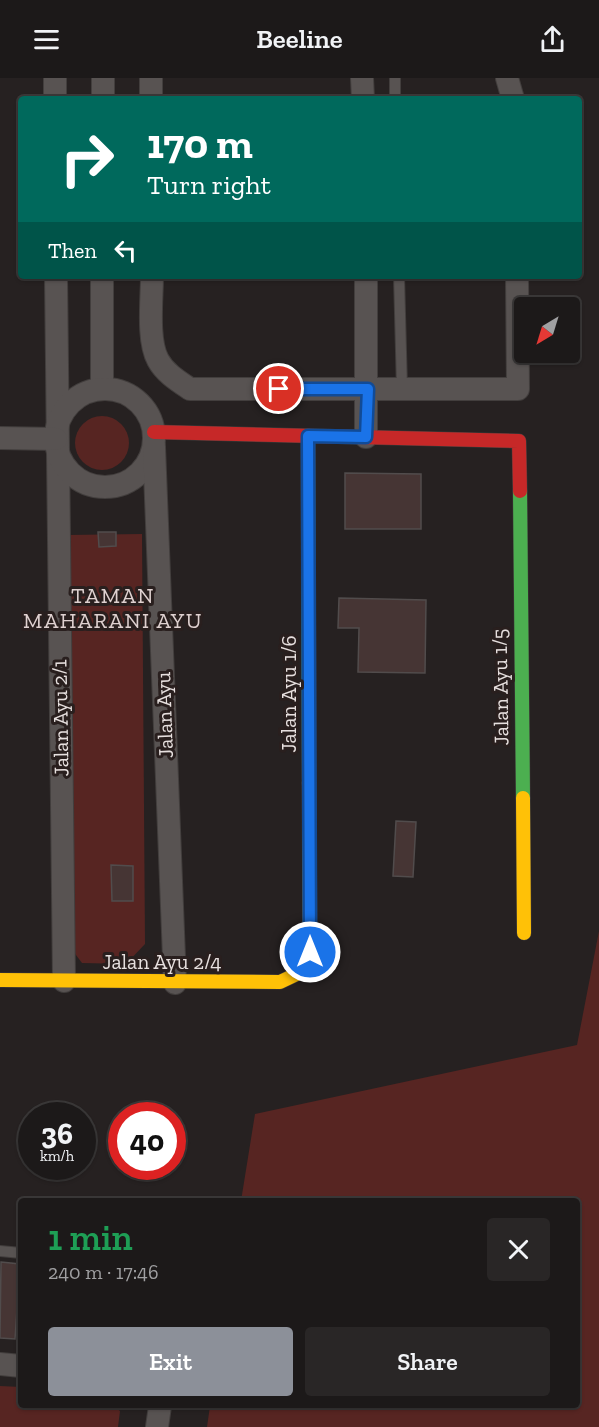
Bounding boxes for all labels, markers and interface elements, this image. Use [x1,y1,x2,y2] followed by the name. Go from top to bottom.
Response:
[30,23,63,56] icon: menu
[256,23,343,55] text: Beeline
[536,23,569,56] icon: share
[147,118,253,169] text: 170 m
[48,120,126,198] icon: right
[147,169,271,201] text: Turn right
[109,234,142,267] icon: left
[48,237,97,264] text: Then
[514,297,580,363] north arrow
[514,297,580,363] map controls
[253,363,304,414] pin
[262,372,295,405] icon: arrive
[23,582,203,634] district label: TAMAN MAHARANI AYU
[486,629,514,745] street label: Jalan Ayu 1/5
[276,635,301,753] street label: Jalan Ayu 1/6
[46,659,74,777] street label: Jalan Ayu 2/1
[150,671,178,759] street label: Jalan Ayu
[278,920,342,984] position arrow
[102,949,222,974] street label: Jalan Ayu 2/4
[108,1102,186,1180] speed limit sign: 40
[41,1116,73,1152] text: 36
[40,1147,74,1165] text: km/h
[48,1216,133,1259] text: 1 min
[487,1218,550,1281] button: close
[48,1260,159,1284] text: 240 m · 17:46
[48,1327,293,1396] button: Exit
[305,1327,550,1396] button: Share

